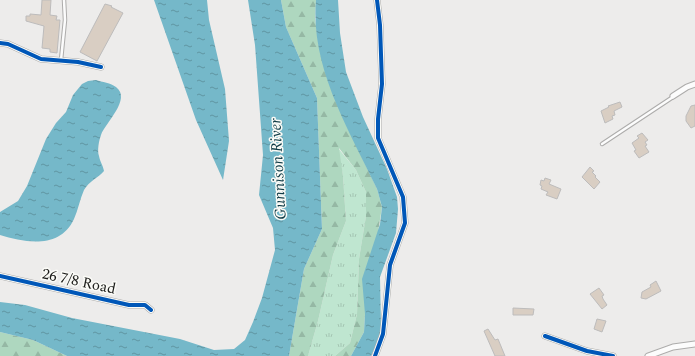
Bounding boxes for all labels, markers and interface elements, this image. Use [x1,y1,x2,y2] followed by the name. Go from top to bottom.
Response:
[263,117,293,220] water label: Gunnison River
[40,262,118,301] street label: 26 7/8 Road

